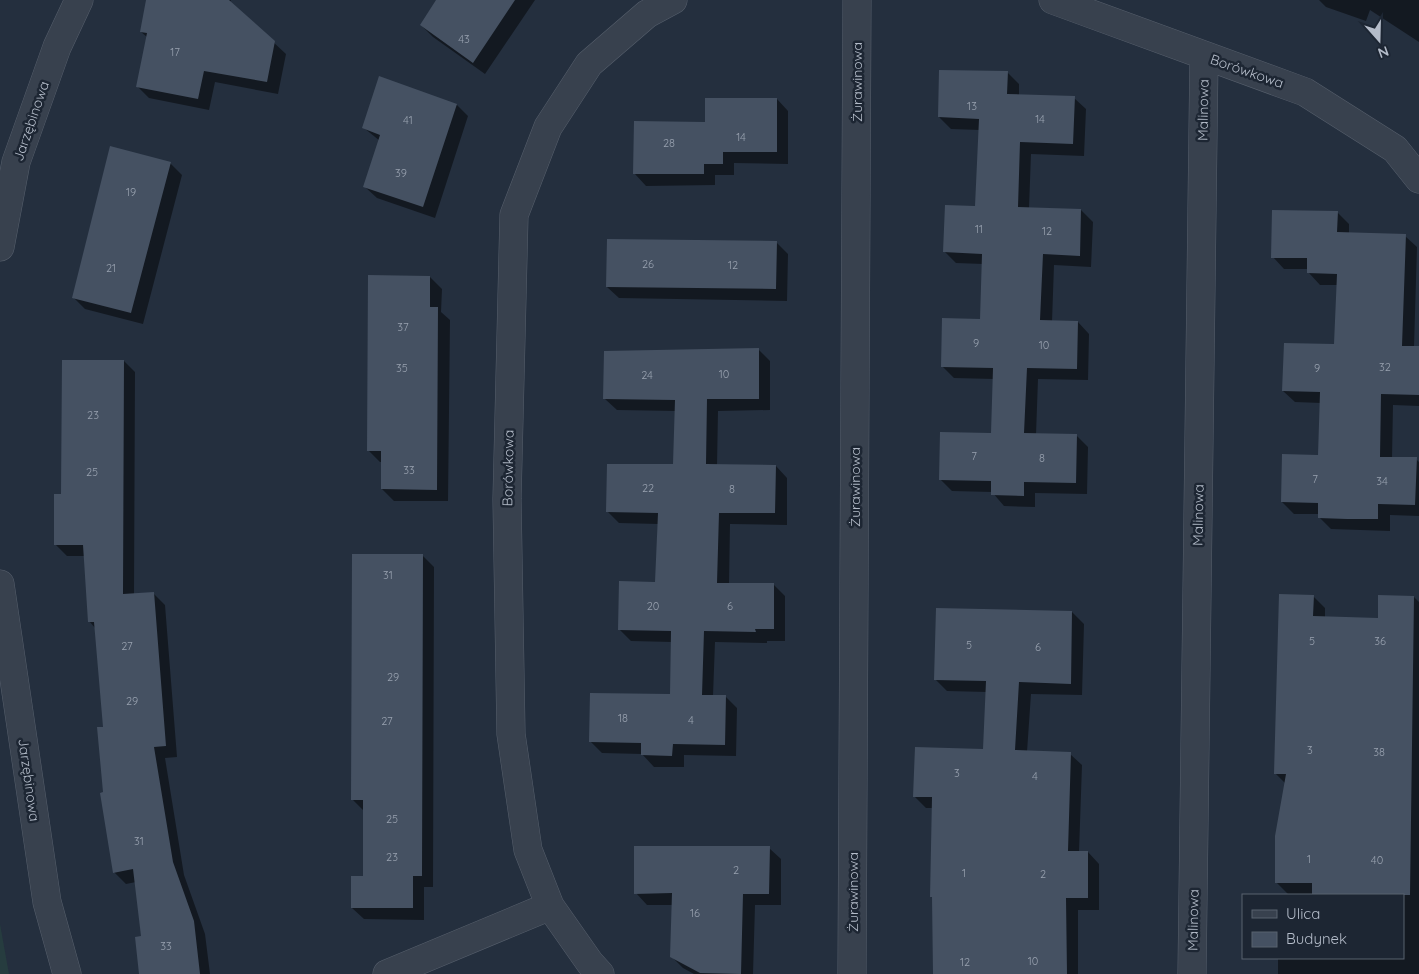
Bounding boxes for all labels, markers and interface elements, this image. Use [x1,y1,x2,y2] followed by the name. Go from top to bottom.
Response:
[1354,15,1404,65] north arrow
[458,32,470,46] house number: 43
[848,42,866,122] street label: Żurawinowa
[1376,42,1391,62] text: N
[170,45,180,59] house number: 17
[1208,50,1286,92] street label: Borówkowa
[9,79,53,163] street label: Jarzębinowa
[1193,79,1213,141] street label: Malinowa
[967,99,977,113] house number: 13
[1035,112,1045,126] house number: 14
[403,113,413,127] house number: 41
[736,130,746,144] house number: 14
[663,136,675,150] house number: 28
[395,166,407,180] house number: 39
[126,185,136,199] house number: 19
[975,222,983,236] house number: 11
[1042,224,1052,238] house number: 12
[642,257,654,271] house number: 26
[728,258,738,272] house number: 12
[106,261,116,275] house number: 21
[397,320,409,334] house number: 37
[973,336,979,350] house number: 9
[1039,338,1049,352] house number: 10
[1379,360,1391,374] house number: 32
[396,361,408,375] house number: 35
[1314,361,1320,375] house number: 9
[719,367,729,381] house number: 10
[641,368,653,382] house number: 24
[87,408,99,422] house number: 23
[498,430,518,506] street label: Borówkowa
[846,447,864,527] street label: Żurawinowa
[971,449,977,463] house number: 7
[1039,451,1045,465] house number: 8
[403,463,415,477] house number: 33
[86,465,98,479] house number: 25
[1312,472,1318,486] house number: 7
[1376,474,1388,488] house number: 34
[642,481,654,495] house number: 22
[729,482,735,496] house number: 8
[1188,484,1208,546] street label: Malinowa
[383,568,393,582] house number: 31
[647,599,659,613] house number: 20
[727,599,733,613] house number: 6
[1309,634,1315,648] house number: 5
[1374,634,1386,648] house number: 36
[966,638,972,652] house number: 5
[121,639,133,653] house number: 27
[1035,640,1041,654] house number: 6
[387,670,399,684] house number: 29
[126,694,138,708] house number: 29
[618,711,628,725] house number: 18
[688,713,694,727] house number: 4
[381,714,393,728] house number: 27
[14,737,44,823] street label: Jarzębinowa
[1307,743,1313,757] house number: 3
[1373,745,1385,759] house number: 38
[954,766,960,780] house number: 3
[1032,769,1038,783] house number: 4
[386,812,398,826] house number: 25
[134,834,144,848] house number: 31
[386,850,398,864] house number: 23
[844,852,862,932] street label: Żurawinowa
[1307,852,1311,866] house number: 1
[1371,853,1383,867] house number: 40
[733,863,739,877] house number: 2
[962,866,966,880] house number: 1
[1040,867,1046,881] house number: 2
[1183,889,1203,951] street label: Malinowa
[1242,894,1404,959] legend
[1286,904,1320,923] text: Ulica
[690,906,700,920] house number: 16
[1286,929,1347,948] text: Budynek
[160,939,172,953] house number: 33
[1028,954,1038,968] house number: 10
[960,955,970,969] house number: 12

